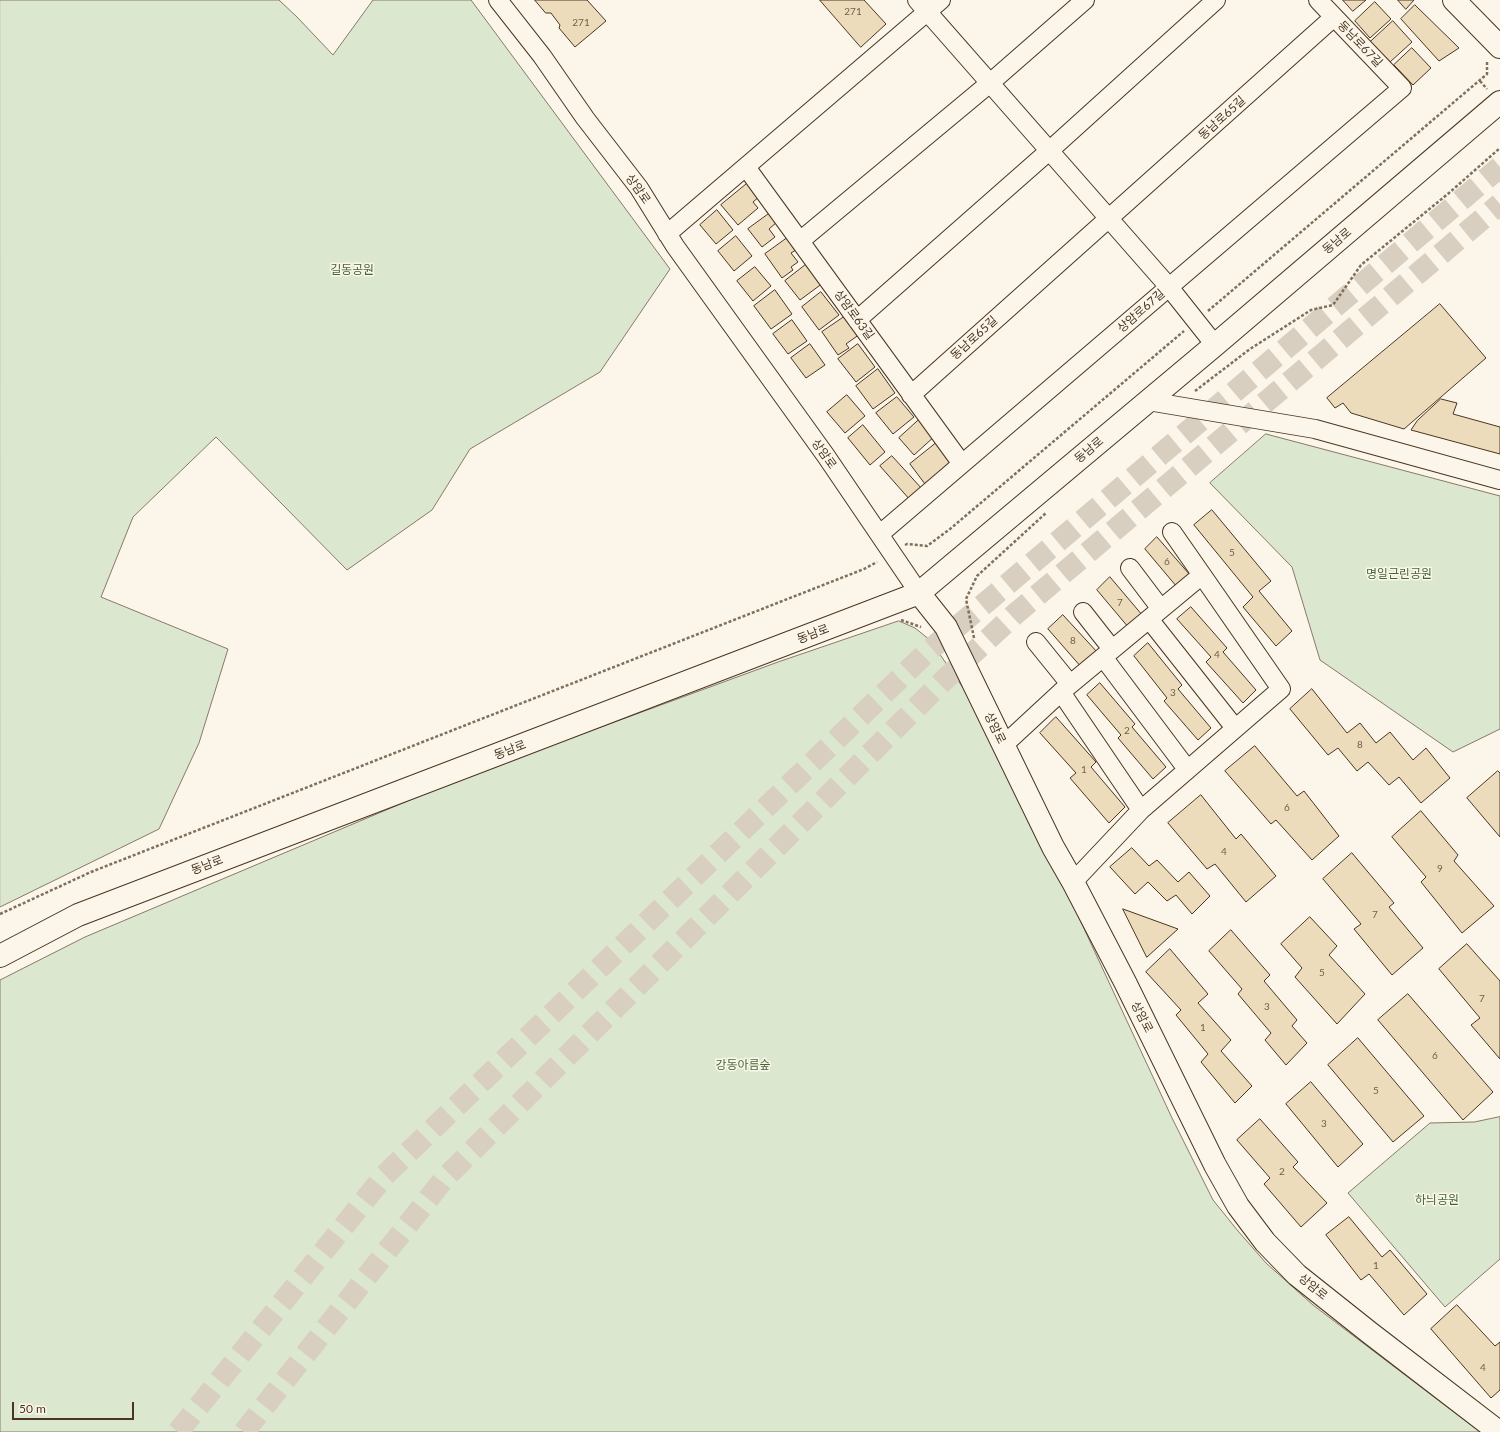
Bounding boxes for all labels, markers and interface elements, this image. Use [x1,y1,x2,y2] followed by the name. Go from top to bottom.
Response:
[844,6,862,18] house number: 271
[572,17,590,29] house number: 271
[1335,18,1385,70] street label: 동남로67길
[1196,93,1248,143] street label: 동남로65길
[623,171,653,207] street label: 상암로
[1320,225,1354,257] street label: 동남로
[330,263,374,277] park label: 길동공원
[831,287,877,343] street label: 상암로63길
[1114,287,1168,335] street label: 상암로67길
[948,313,1000,363] street label: 동남로65길
[1072,434,1106,466] street label: 동남로
[809,436,839,472] street label: 상암로
[1229,547,1235,559] house number: 5
[1164,556,1170,568] house number: 6
[1366,567,1432,581] park label: 명일근린공원
[1117,597,1123,609] house number: 7
[795,621,831,647] street label: 동남로
[1070,635,1076,647] house number: 8
[1214,649,1220,661] house number: 4
[1170,687,1176,699] house number: 3
[981,710,1009,746] street label: 상암로
[1124,725,1130,737] house number: 2
[492,737,528,763] street label: 동남로
[1357,739,1363,751] house number: 8
[1081,764,1087,776] house number: 1
[1284,802,1290,814] house number: 6
[1221,846,1227,858] house number: 4
[189,852,225,878] street label: 동남로
[1437,863,1443,875] house number: 9
[1372,909,1378,921] house number: 7
[1319,967,1325,979] house number: 5
[1479,993,1485,1005] house number: 7
[1128,999,1156,1035] street label: 상암로
[1264,1001,1270,1013] house number: 3
[1200,1022,1206,1034] house number: 1
[1432,1050,1438,1062] house number: 6
[715,1058,771,1072] park label: 강동아름숲
[1373,1085,1379,1097] house number: 5
[1321,1118,1327,1130] house number: 3
[1279,1166,1285,1178] house number: 2
[1415,1193,1459,1207] park label: 하늬공원
[1373,1260,1379,1272] house number: 1
[1296,1271,1330,1303] street label: 상암로
[1480,1362,1486,1374] house number: 4
[14,1394,136,1420] scale bar
[19,1401,46,1416] text: 50 m

